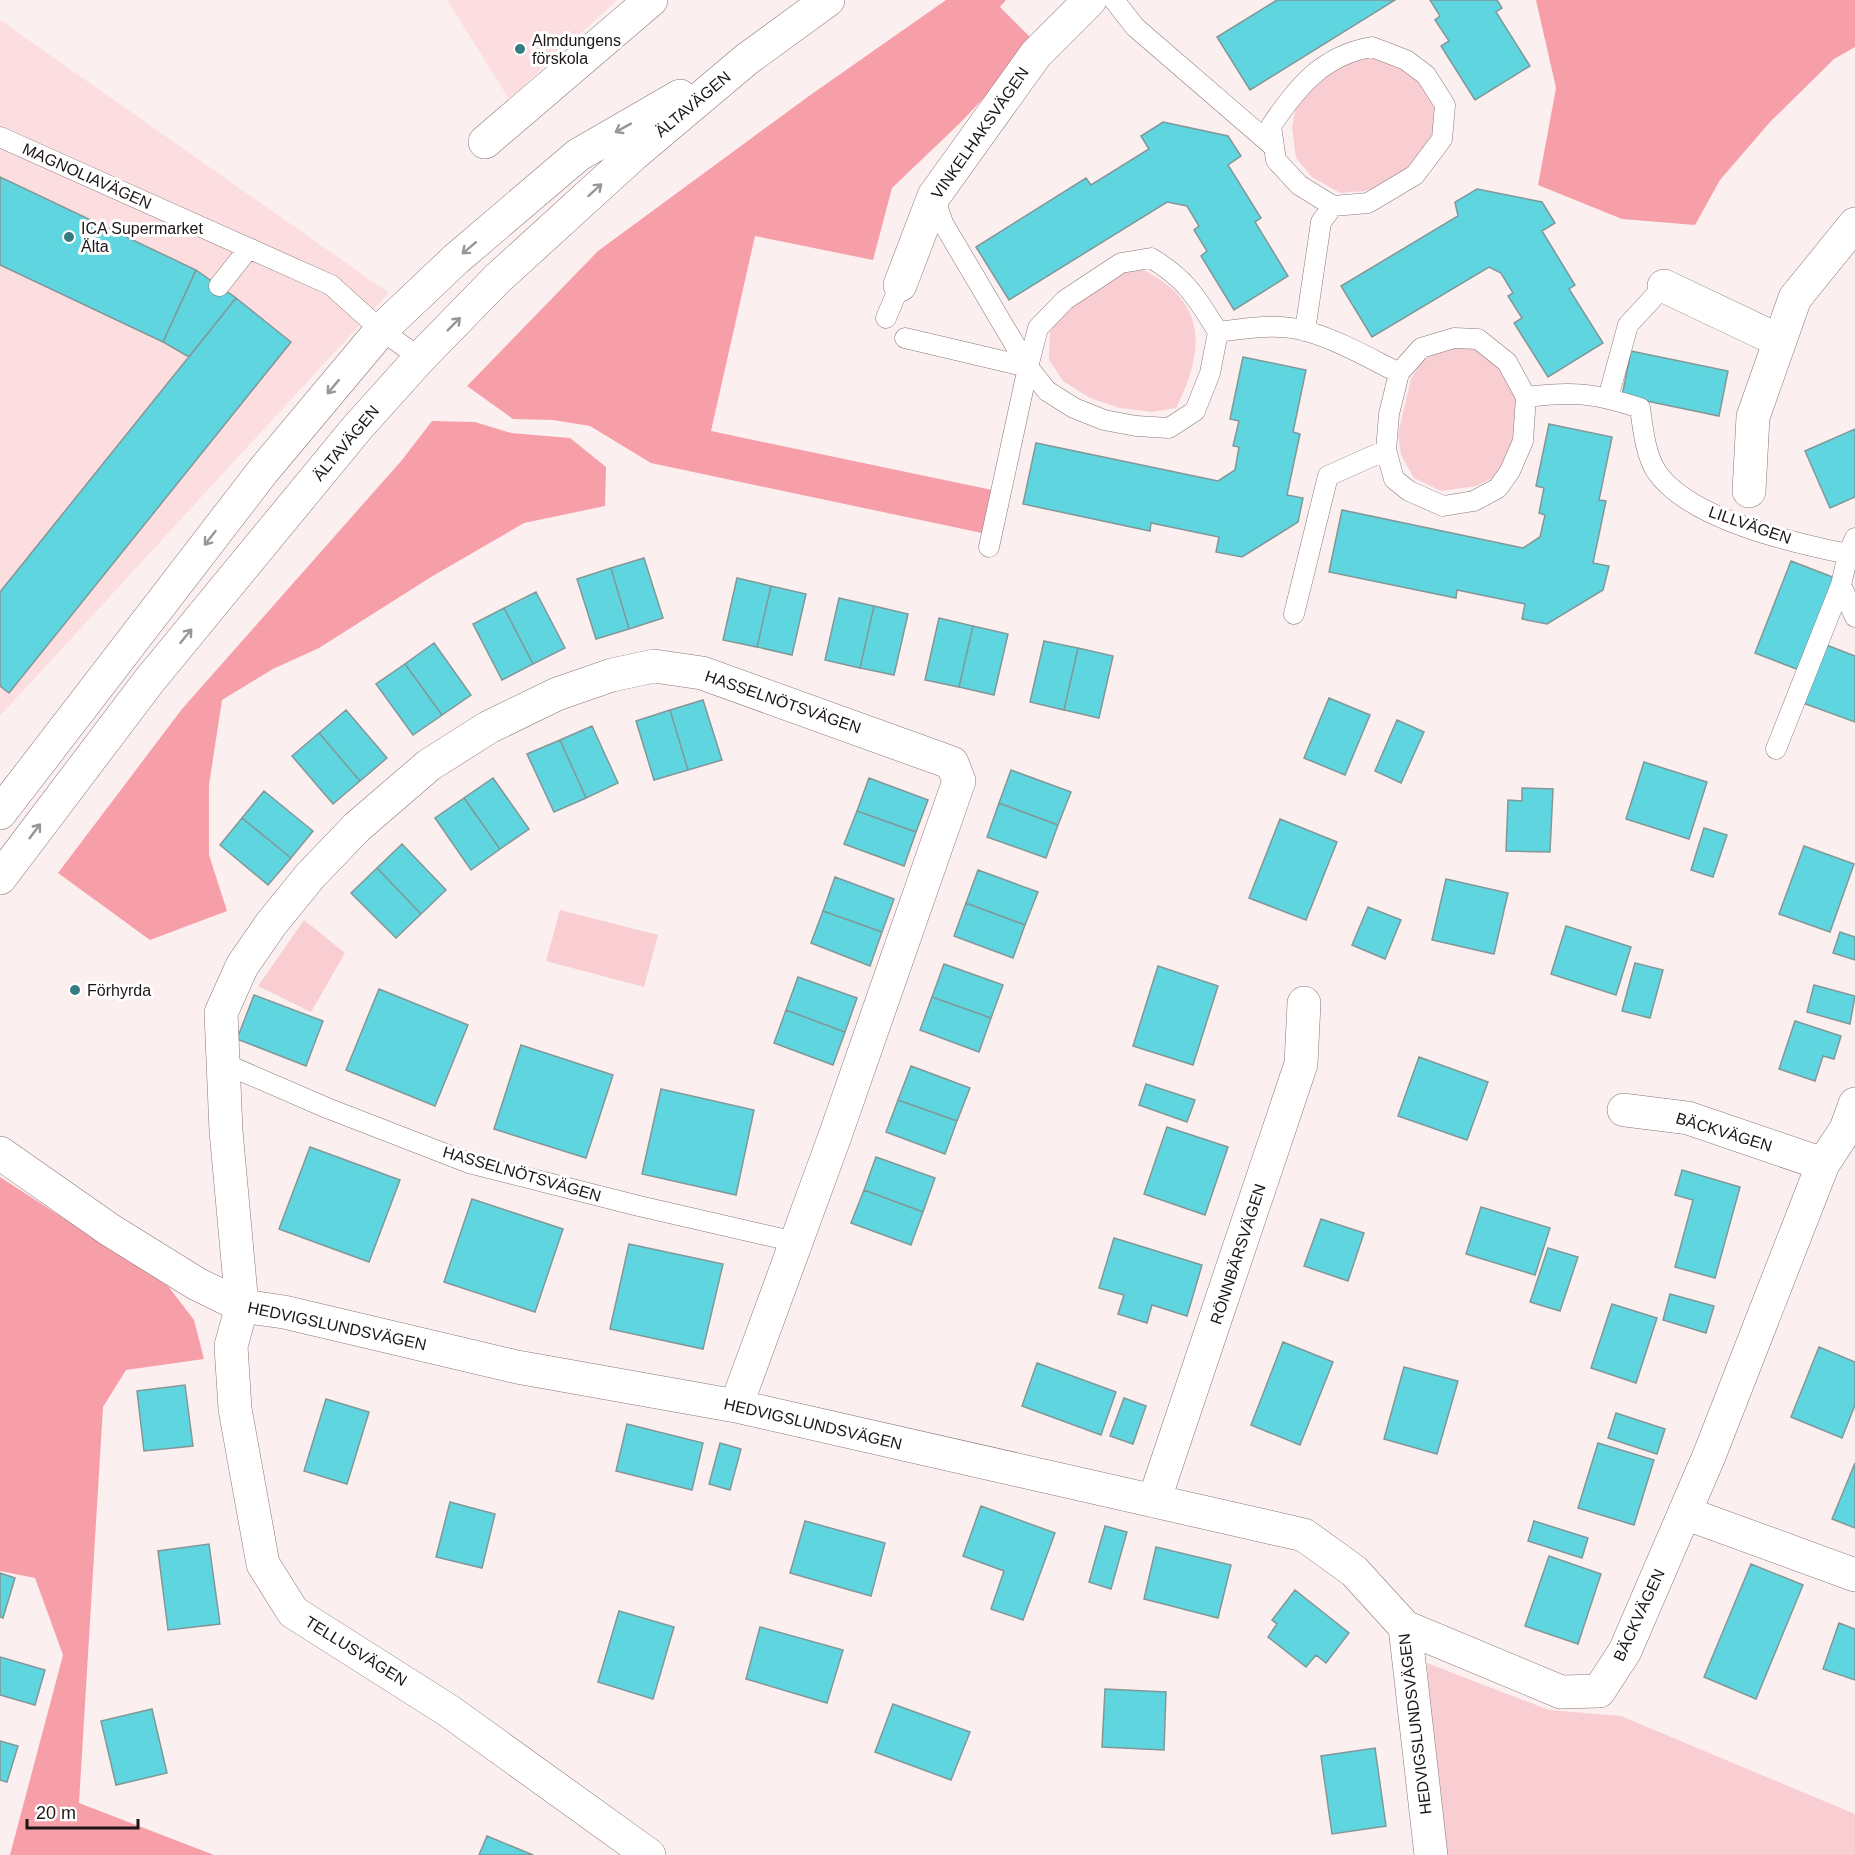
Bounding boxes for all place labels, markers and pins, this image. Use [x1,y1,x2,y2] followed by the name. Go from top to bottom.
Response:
[532,32,621,67] place label: Almdungens förskola
[513,42,527,56] marker: Almdungens förskola
[81,220,203,255] place label: ICA Supermarket Älta
[62,230,76,244] marker: ICA Supermarket Älta
[87,982,151,999] place label: Förhyrda
[68,983,82,997] marker: Förhyrda

